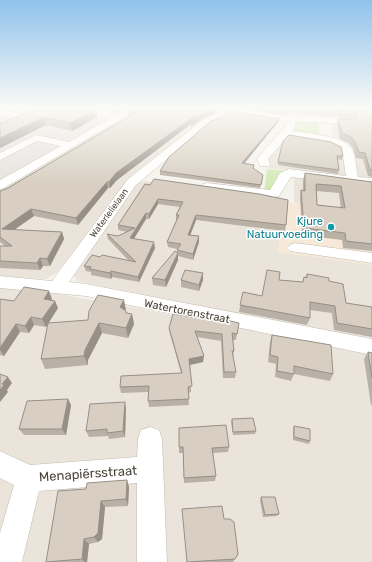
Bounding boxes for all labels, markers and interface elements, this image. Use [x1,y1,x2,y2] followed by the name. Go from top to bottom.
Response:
[88,187,130,239] street label: Waterlelielaan
[247,215,323,241] place label: Kjure Natuurvoeding
[326,222,336,232] marker: Kjure Natuurvoeding
[143,297,232,326] street label: Watertorenstraat
[38,463,138,484] street label: Menapiërsstraat

